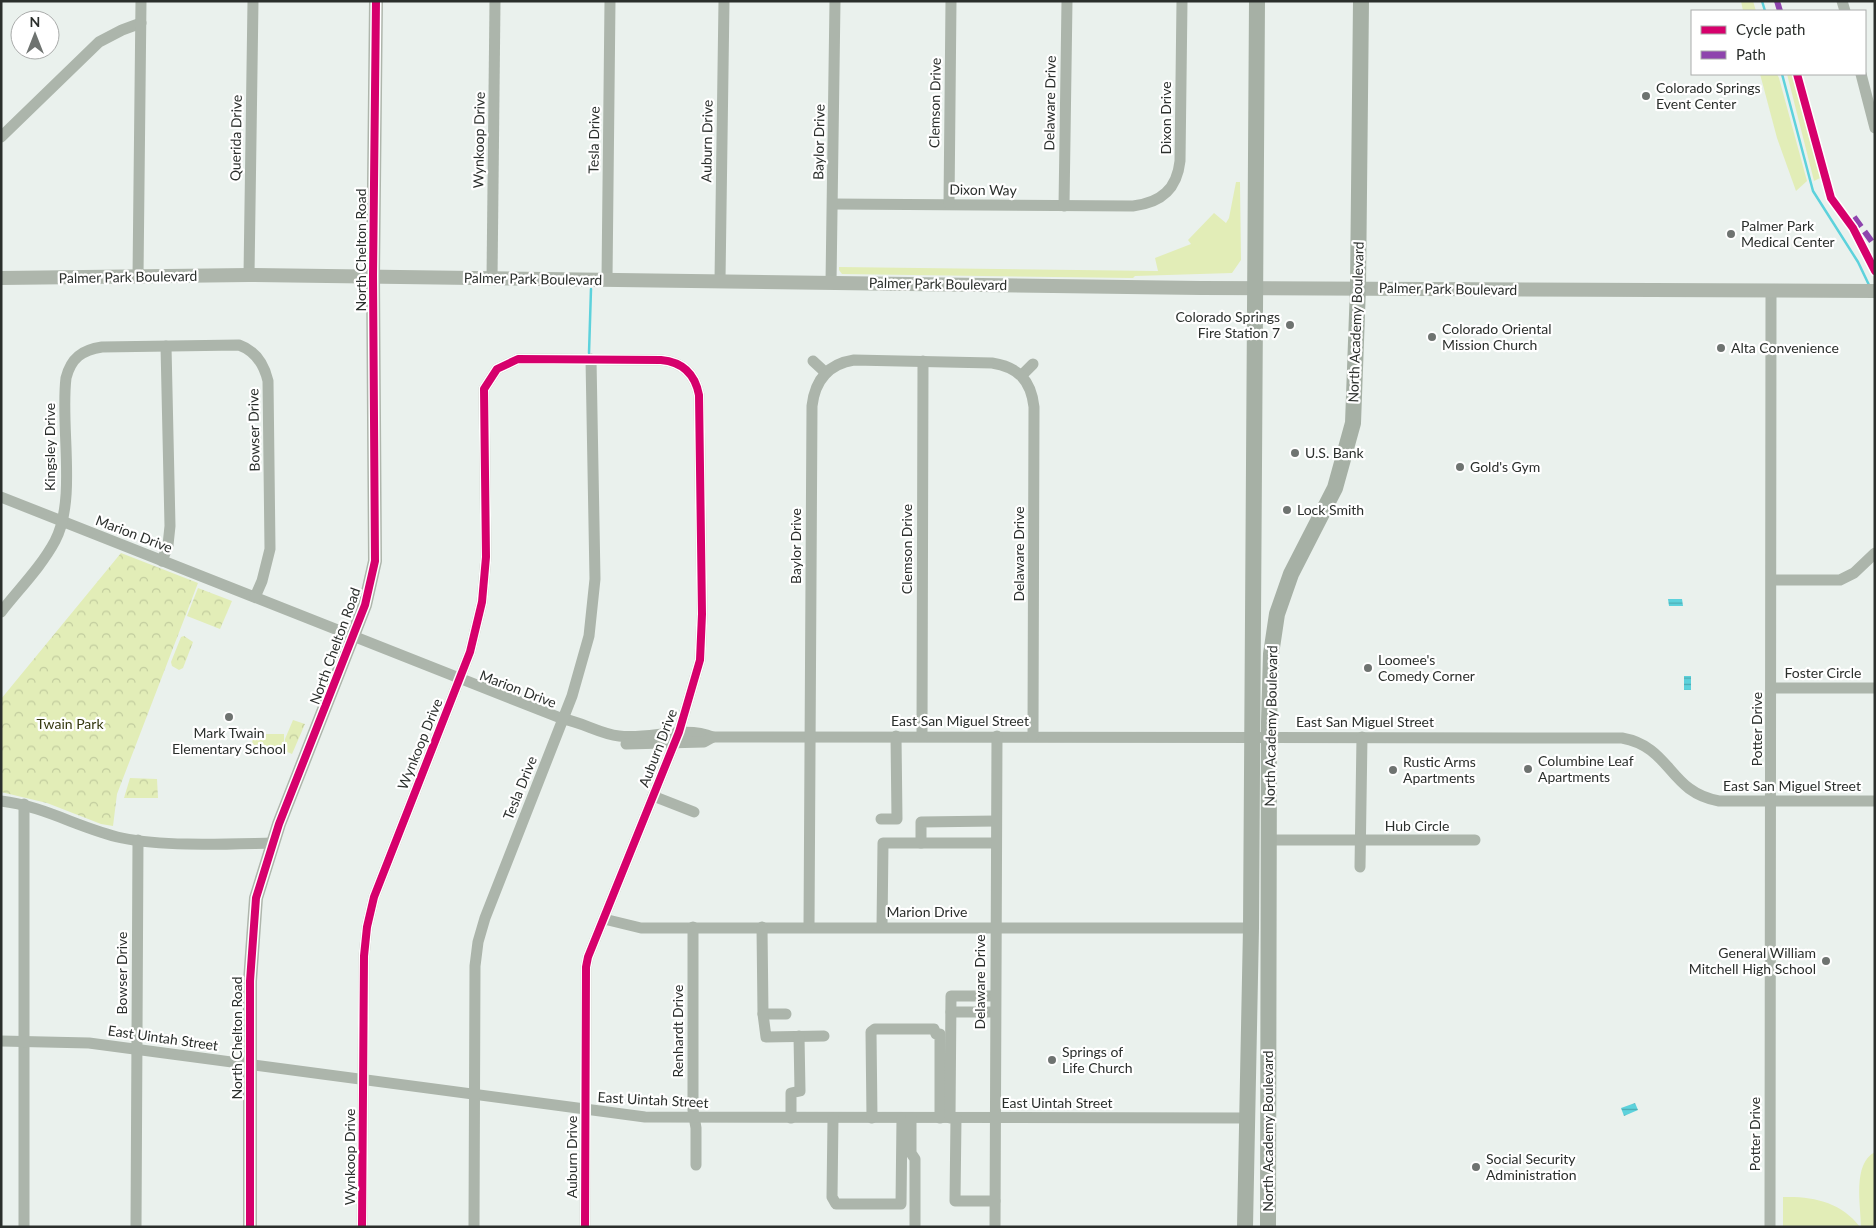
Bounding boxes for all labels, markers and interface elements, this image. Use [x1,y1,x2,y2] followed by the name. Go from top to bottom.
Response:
[10,10,60,60] north arrow
[1691,10,1866,75] legend
[30,13,40,30] text: N
[1736,20,1805,38] text: Cycle path
[1736,45,1766,63] text: Path
[1040,55,1059,151] street label: Delaware Drive
[925,58,944,148] street label: Clemson Drive
[1656,79,1761,112] place label: Colorado Springs Event Center
[1157,81,1174,155] street label: Dixon Drive
[1640,90,1652,102] marker: Colorado Springs Event Center
[469,91,488,188] street label: Wynkoop Drive
[226,95,245,181] street label: Querida Drive
[697,100,716,182] street label: Auburn Drive
[809,104,828,180] street label: Baylor Drive
[584,106,603,174] street label: Tesla Drive
[949,180,1018,199] street label: Dixon Way
[352,188,369,312] street label: North Chelton Road
[1741,217,1835,250] place label: Palmer Park Medical Center
[1725,228,1737,240] marker: Palmer Park Medical Center
[1344,241,1367,403] street label: North Academy Boulevard
[59,267,197,286] street label: Palmer Park Boulevard
[464,269,602,288] street label: Palmer Park Boulevard
[869,274,1007,293] street label: Palmer Park Boulevard
[1379,279,1517,298] street label: Palmer Park Boulevard
[1175,308,1280,341] place label: Colorado Springs Fire Station 7
[1284,319,1296,331] marker: Colorado Springs Fire Station 7
[1442,320,1552,353] place label: Colorado Oriental Mission Church
[1426,331,1438,343] marker: Colorado Oriental Mission Church
[1731,339,1839,356] place label: Alta Convenience
[1715,342,1727,354] marker: Alta Convenience
[244,388,263,472] street label: Bowser Drive
[41,403,58,491] street label: Kingsley Drive
[1305,444,1365,461] place label: U.S. Bank
[1289,447,1301,459] marker: U.S. Bank
[1470,458,1540,475] place label: Gold's Gym
[1454,461,1466,473] marker: Gold's Gym
[1297,501,1364,518] place label: Lock Smith
[898,504,915,594] street label: Clemson Drive
[1281,504,1293,516] marker: Lock Smith
[1010,506,1027,602] street label: Delaware Drive
[787,508,804,584] street label: Baylor Drive
[93,511,175,556] street label: Marion Drive
[305,585,364,707] street label: North Chelton Road
[1261,645,1280,807] street label: North Academy Boulevard
[1378,651,1475,684] place label: Loomee's Comedy Corner
[1362,662,1374,674] marker: Loomee's Comedy Corner
[1785,664,1861,681] street label: Foster Circle
[477,666,559,711] street label: Marion Drive
[1748,692,1765,766] street label: Potter Drive
[394,696,446,792] street label: Wynkoop Drive
[635,706,680,789] street label: Auburn Drive
[223,711,235,723] marker: Mark Twain Elementary School
[891,712,1029,729] street label: East San Miguel Street
[1296,713,1434,730] street label: East San Miguel Street
[36,715,104,732] park label: Twain Park
[172,724,286,757] place label: Mark Twain Elementary School
[1538,752,1634,785] place label: Columbine Leaf Apartments
[499,753,540,822] street label: Tesla Drive
[1403,753,1476,786] place label: Rustic Arms Apartments
[1522,763,1534,775] marker: Columbine Leaf Apartments
[1387,764,1399,776] marker: Rustic Arms Apartments
[1723,777,1861,794] street label: East San Miguel Street
[1385,817,1449,834] street label: Hub Circle
[887,903,967,920] street label: Marion Drive
[113,932,130,1014] street label: Bowser Drive
[971,934,988,1030] street label: Delaware Drive
[1689,944,1816,977] place label: General William Mitchell High School
[1820,955,1832,967] marker: General William Mitchell High School
[228,976,245,1100] street label: North Chelton Road
[669,985,686,1077] street label: Renhardt Drive
[107,1021,219,1054] street label: East Uintah Street
[1062,1043,1132,1076] place label: Springs of Life Church
[1259,1050,1276,1212] street label: North Academy Boulevard
[1046,1054,1058,1066] marker: Springs of Life Church
[597,1088,709,1111] street label: East Uintah Street
[1001,1094,1113,1111] street label: East Uintah Street
[1746,1097,1763,1171] street label: Potter Drive
[341,1109,358,1205] street label: Wynkoop Drive
[563,1116,580,1198] street label: Auburn Drive
[1486,1150,1577,1183] place label: Social Security Administration
[1470,1161,1482,1173] marker: Social Security Administration

